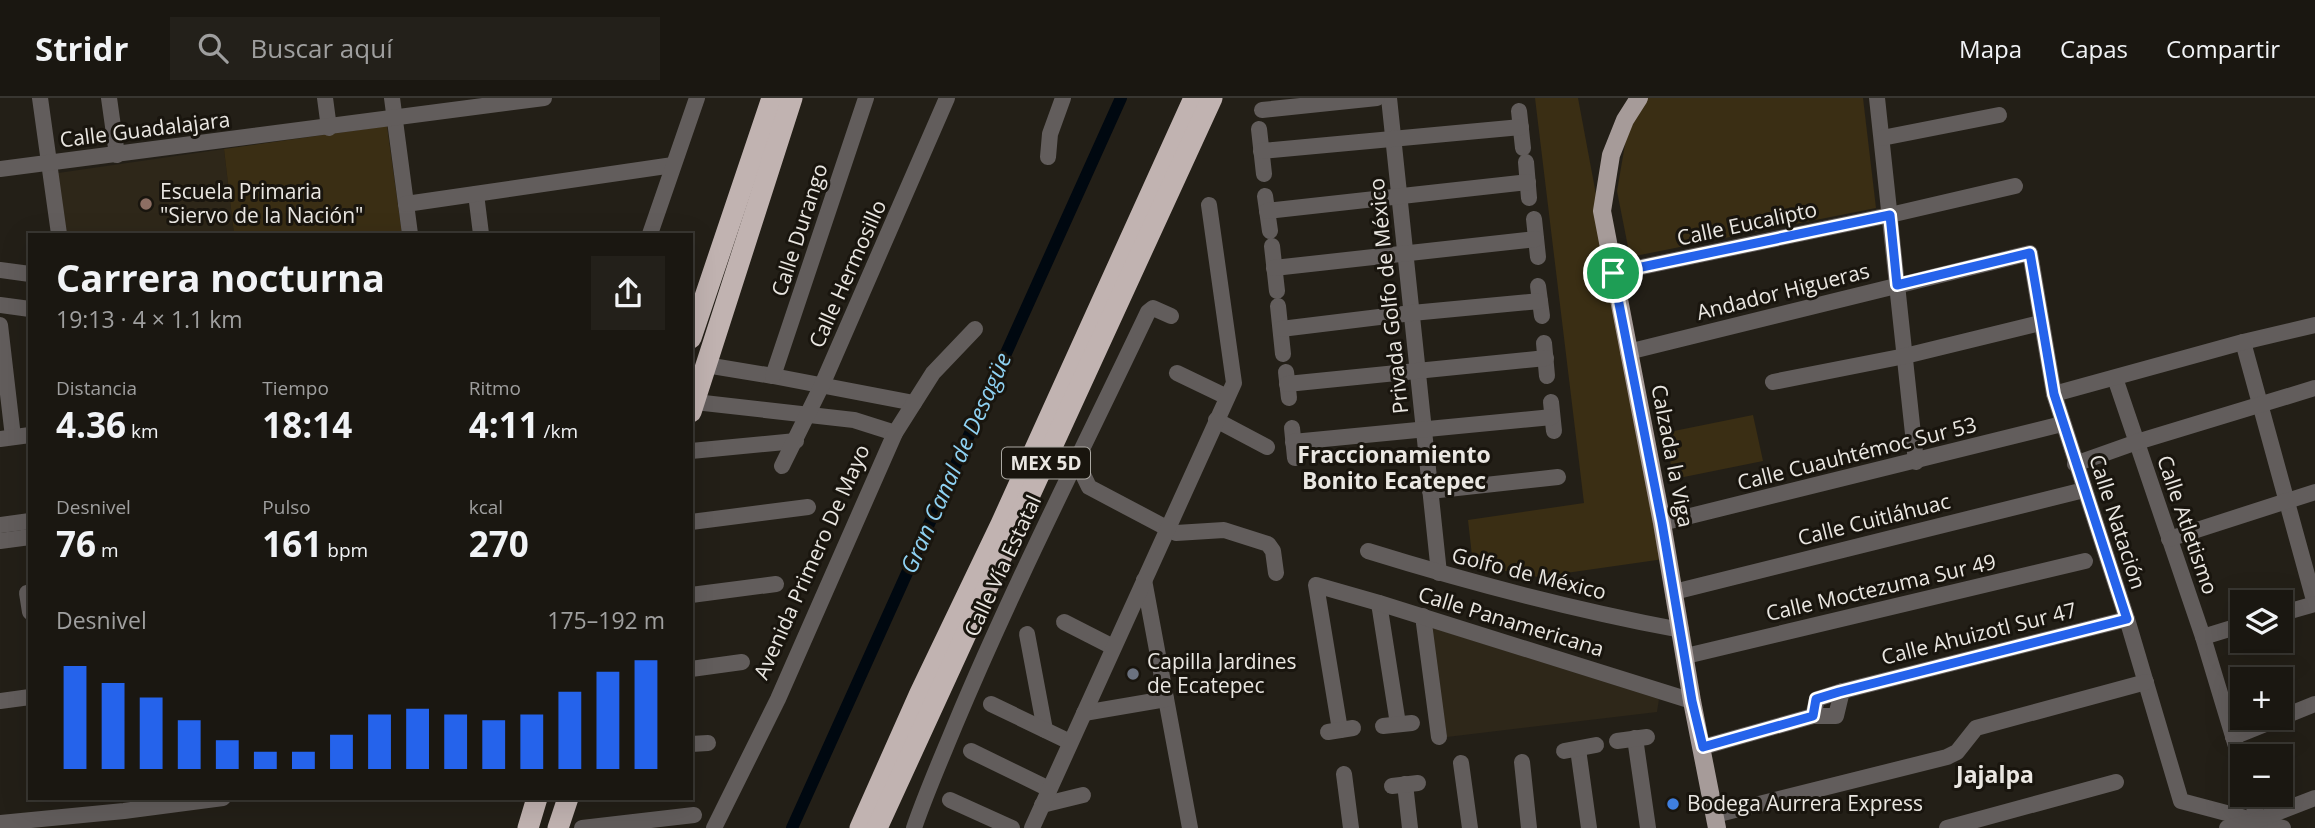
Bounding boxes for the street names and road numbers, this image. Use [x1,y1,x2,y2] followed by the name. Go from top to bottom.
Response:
[58,105,232,153] street label: Calle Guadalajara
[764,160,834,300] street label: Calle Durango
[1362,177,1414,415] street label: Privada Golfo de México
[802,195,892,352] street label: Calle Hermosillo
[1674,195,1819,252] street label: Calle Eucalipto
[1693,256,1872,326] street label: Andador Higueras
[1645,382,1701,530] street label: Calzada la Viga
[1734,410,1979,496] street label: Calle Cuauhtémoc Sur 53
[747,440,876,683] street label: Avenida Primero De Mayo
[1002,448,1090,478] road number: MEX 5D
[2083,451,2153,593] street label: Calle Natación
[2151,451,2225,598] street label: Calle Atletismo
[1795,487,1953,551] street label: Calle Cuitláhuac
[957,490,1047,641] street label: Calle Vía Estatal
[1449,540,1609,606] street label: Golfo de México
[1763,547,1999,627] street label: Calle Moctezuma Sur 49
[1415,579,1608,663] street label: Calle Panamericana
[1878,595,2079,671] street label: Calle Ahuizotl Sur 47

